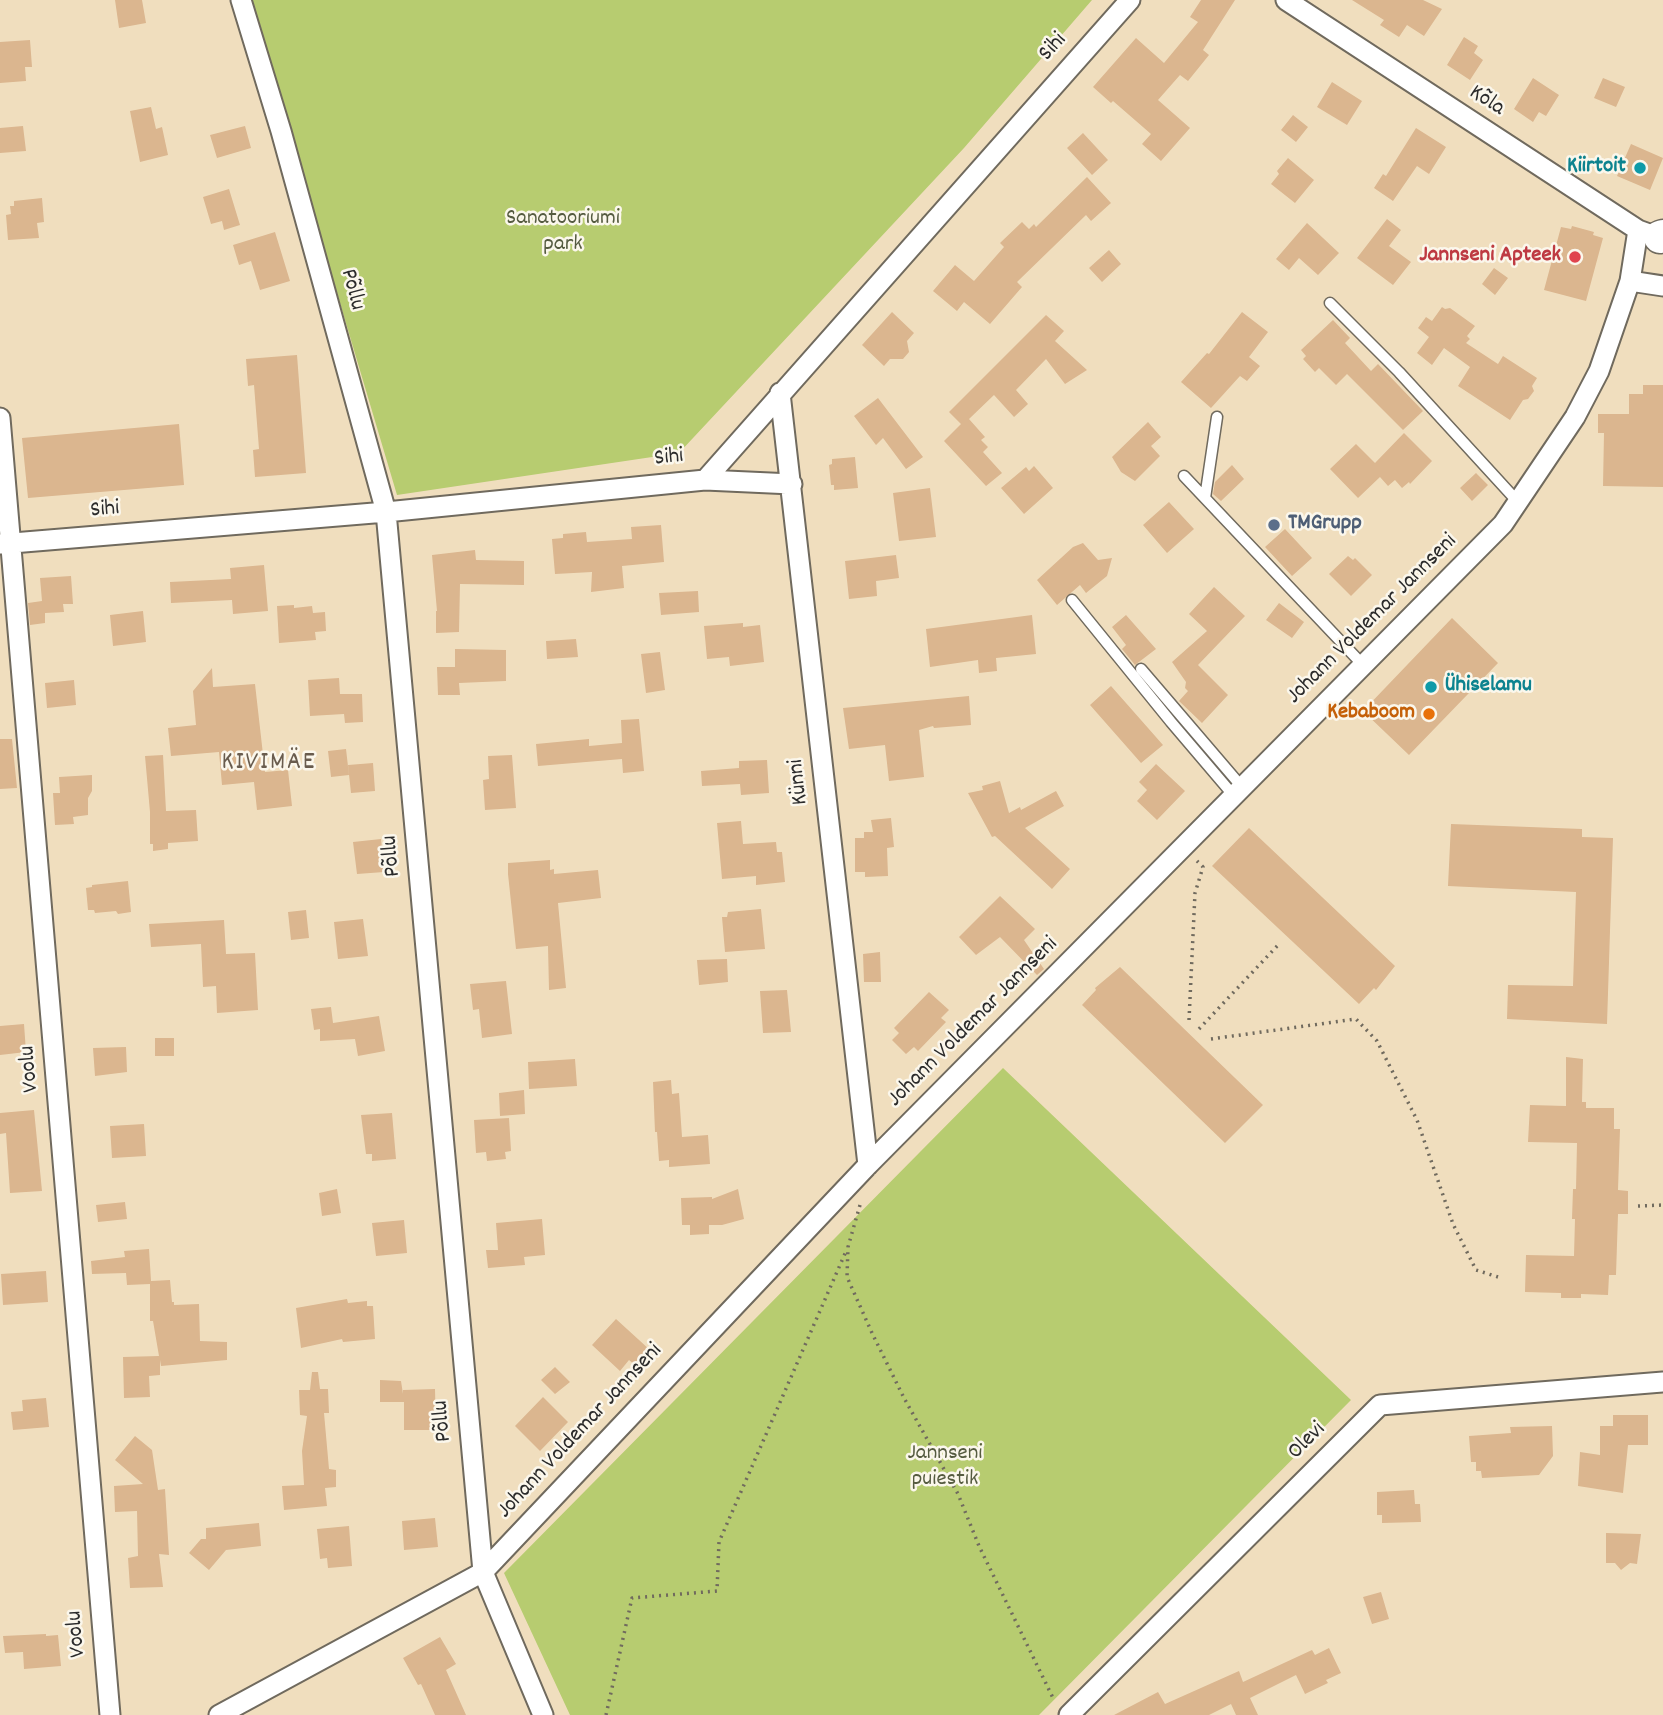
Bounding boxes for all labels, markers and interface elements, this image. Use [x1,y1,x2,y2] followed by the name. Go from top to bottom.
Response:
[1034,28,1074,68] street label: Sihi
[1463,80,1509,124] street label: Kõla
[1567,154,1626,182] place label: Kiirtoit
[1632,160,1648,176] marker: Kiirtoit
[506,206,620,260] park label: Sanatooriumi park
[1419,243,1561,271] place label: Jannseni Apteek
[1567,249,1583,265] marker: Jannseni Apteek
[332,266,370,314] street label: Põllu
[653,444,685,474] street label: Sihi
[89,496,121,526] street label: Sihi
[1288,511,1362,539] place label: TMGrupp
[1266,517,1282,533] marker: TMGrupp
[1282,529,1464,711] street label: Johann Voldemar Jannseni
[1445,673,1532,701] place label: Ühiselamu
[1423,679,1439,695] marker: Ühiselamu
[1327,700,1415,728] place label: Kebaboom
[1421,706,1437,722] marker: Kebaboom
[222,748,316,780] district label: KIVIMÄE
[784,758,816,806] street label: Künni
[377,834,409,878] street label: Põllu
[883,932,1065,1114] street label: Johann Voldemar Jannseni
[15,1044,47,1094] street label: Voolu
[493,1339,669,1525] street label: Johann Voldemar Jannseni
[428,1399,460,1443] street label: Põllu
[1283,1417,1333,1467] street label: Olevi
[907,1441,983,1495] park label: Jannseni puiestik
[62,1609,94,1659] street label: Voolu

